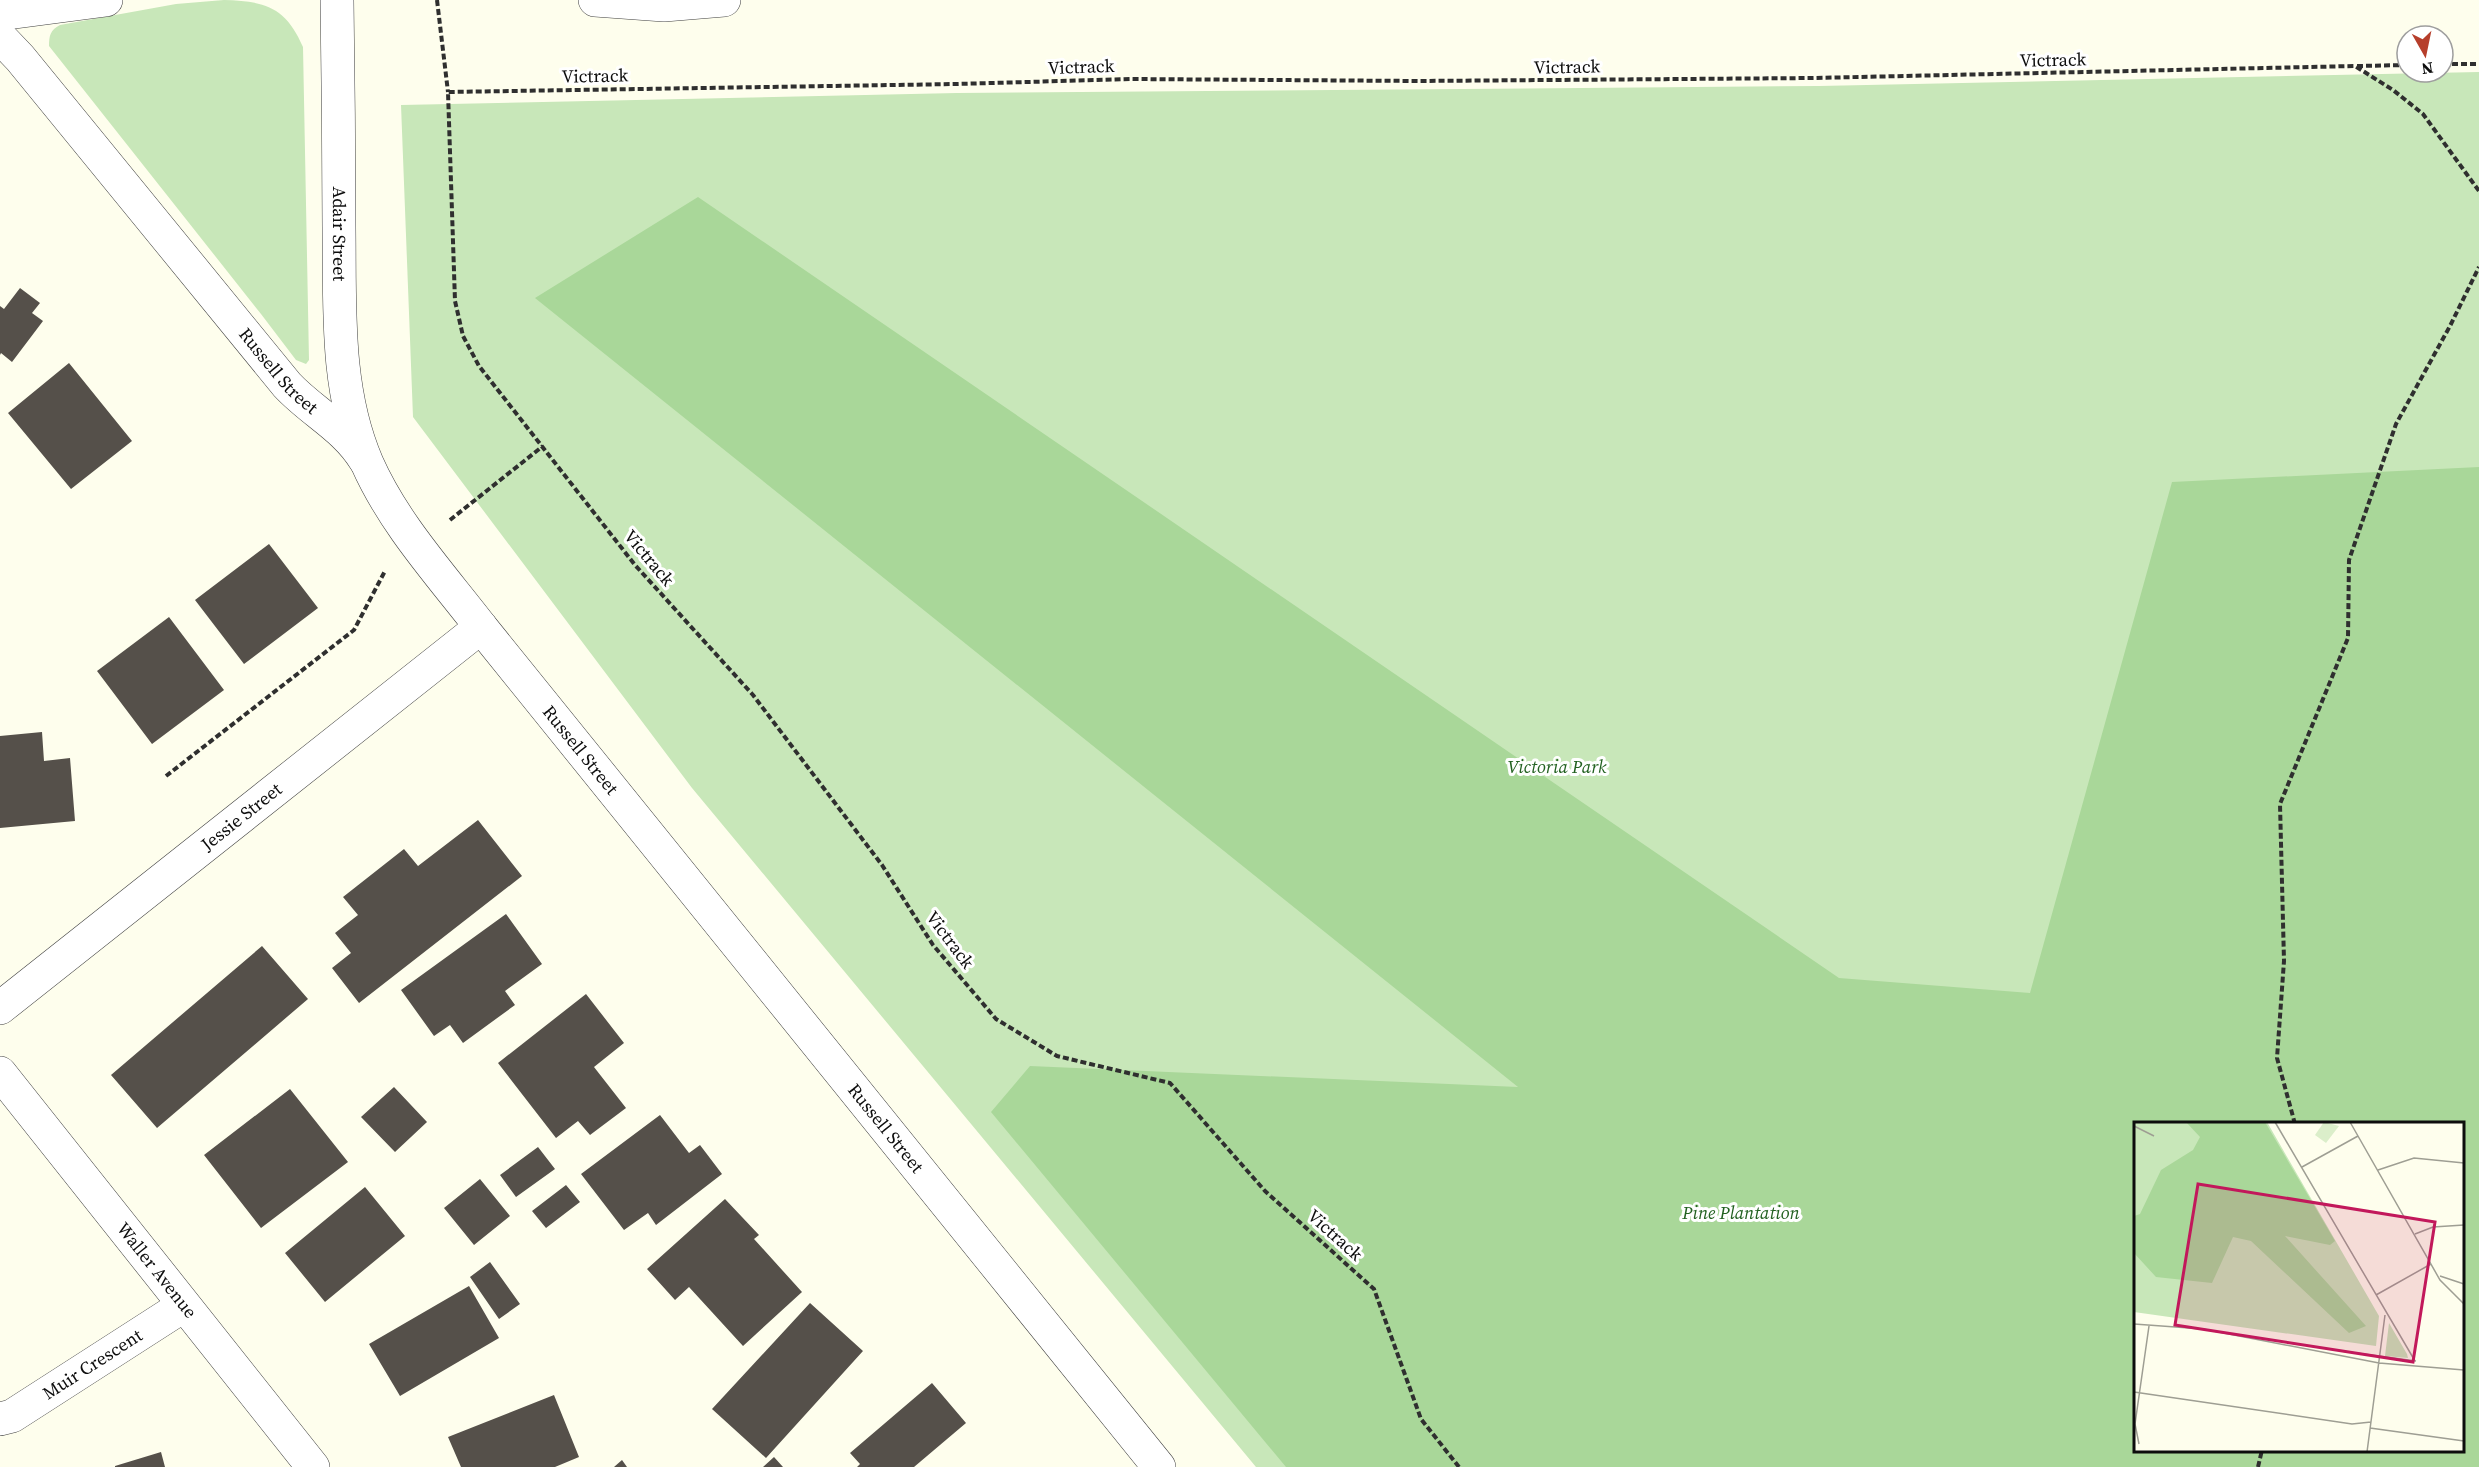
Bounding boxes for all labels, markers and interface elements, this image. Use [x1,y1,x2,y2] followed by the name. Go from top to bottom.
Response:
[2395,24,2455,84] north arrow
[2019,46,2087,73] street label: Victrack
[1047,53,1115,80] street label: Victrack
[1533,53,1601,80] street label: Victrack
[2420,57,2435,81] text: N
[561,62,629,89] street label: Victrack
[327,187,352,281] street label: Adair Street
[233,322,324,420] street label: Russell Street
[618,524,680,591] street label: Victrack
[537,700,625,800] street label: Russell Street
[1507,754,1607,779] park label: Victoria Park
[195,777,287,857] street label: Jessie Street
[920,906,981,974] street label: Victrack
[842,1078,930,1178] street label: Russell Street
[2134,1122,2464,1452] inset map
[1681,1200,1800,1225] park label: Pine Plantation
[1302,1203,1369,1266] street label: Victrack
[111,1217,203,1323] street label: Waller Avenue
[37,1322,147,1405] street label: Muir Crescent

